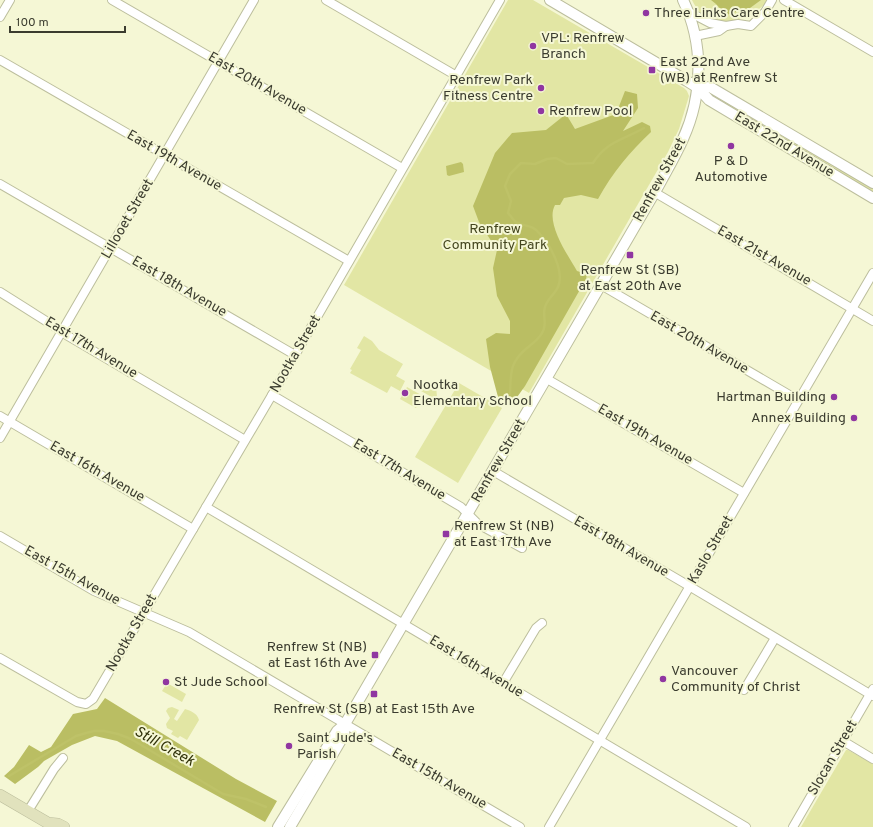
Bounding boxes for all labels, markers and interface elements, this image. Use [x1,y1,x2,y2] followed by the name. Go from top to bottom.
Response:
[654,5,805,22] place label: Three Links Care Centre
[10,8,125,34] scale bar
[641,8,651,18] marker: Three Links Care Centre
[16,15,49,31] text: 100 m
[541,30,625,63] place label: VPL: Renfrew Branch
[528,41,538,51] marker: VPL: Renfrew Branch
[205,49,309,119] street label: East 20th Avenue
[660,54,778,87] place label: East 22nd Ave (WB) at Renfrew St
[647,65,657,75] marker: East 22nd Ave (WB) at Renfrew St
[443,72,533,105] place label: Renfrew Park Fitness Centre
[536,83,546,93] marker: Renfrew Park Fitness Centre
[549,103,632,120] place label: Renfrew Pool
[536,106,546,116] marker: Renfrew Pool
[731,109,837,181] street label: East 22nd Avenue
[124,127,224,195] street label: East 19th Avenue
[630,135,690,225] street label: Renfrew Street
[726,141,736,151] marker: P & D Automotive
[694,153,768,186] place label: P & D Automotive
[98,176,158,262] street label: Lillooet Street
[443,221,547,254] park label: Renfrew Community Park
[714,222,814,290] street label: East 21st Avenue
[625,250,635,260] marker: Renfrew St (SB) at East 20th Ave
[129,253,229,321] street label: East 18th Avenue
[578,262,682,295] place label: Renfrew St (SB) at East 20th Ave
[647,308,751,378] street label: East 20th Avenue
[267,312,325,396] street label: Nootka Street
[42,314,140,382] street label: East 17th Avenue
[413,377,532,410] place label: Nootka Elementary School
[400,388,410,398] marker: Nootka Elementary School
[716,389,826,406] place label: Hartman Building
[829,392,839,402] marker: Hartman Building
[595,401,695,469] street label: East 19th Avenue
[751,410,846,427] place label: Annex Building
[849,413,859,423] marker: Annex Building
[468,416,530,506] street label: Renfrew Street
[350,436,448,504] street label: East 17th Avenue
[47,438,147,506] street label: East 16th Avenue
[571,513,671,581] street label: East 18th Avenue
[685,513,737,587] street label: Kaslo Street
[454,518,554,551] place label: Renfrew St (NB) at East 17th Ave
[441,529,451,539] marker: Renfrew St (NB) at East 17th Ave
[21,543,123,609] street label: East 15th Avenue
[103,591,161,675] street label: Nootka Street
[426,632,526,702] street label: East 16th Avenue
[267,639,367,672] place label: Renfrew St (NB) at East 16th Ave
[370,650,380,660] marker: Renfrew St (NB) at East 16th Ave
[671,663,800,696] place label: Vancouver Community of Christ
[174,674,268,691] place label: St Jude School
[658,674,668,684] marker: Vancouver Community of Christ
[161,677,171,687] marker: St Jude School
[369,689,379,699] marker: Renfrew St (SB) at East 15th Ave
[273,701,475,718] place label: Renfrew St (SB) at East 15th Ave
[805,717,861,799] street label: Slocan Street
[131,723,198,772] water label: Still Creek
[297,730,373,763] place label: Saint Jude's Parish
[284,741,294,751] marker: Saint Jude's Parish
[388,745,490,813] street label: East 15th Avenue

